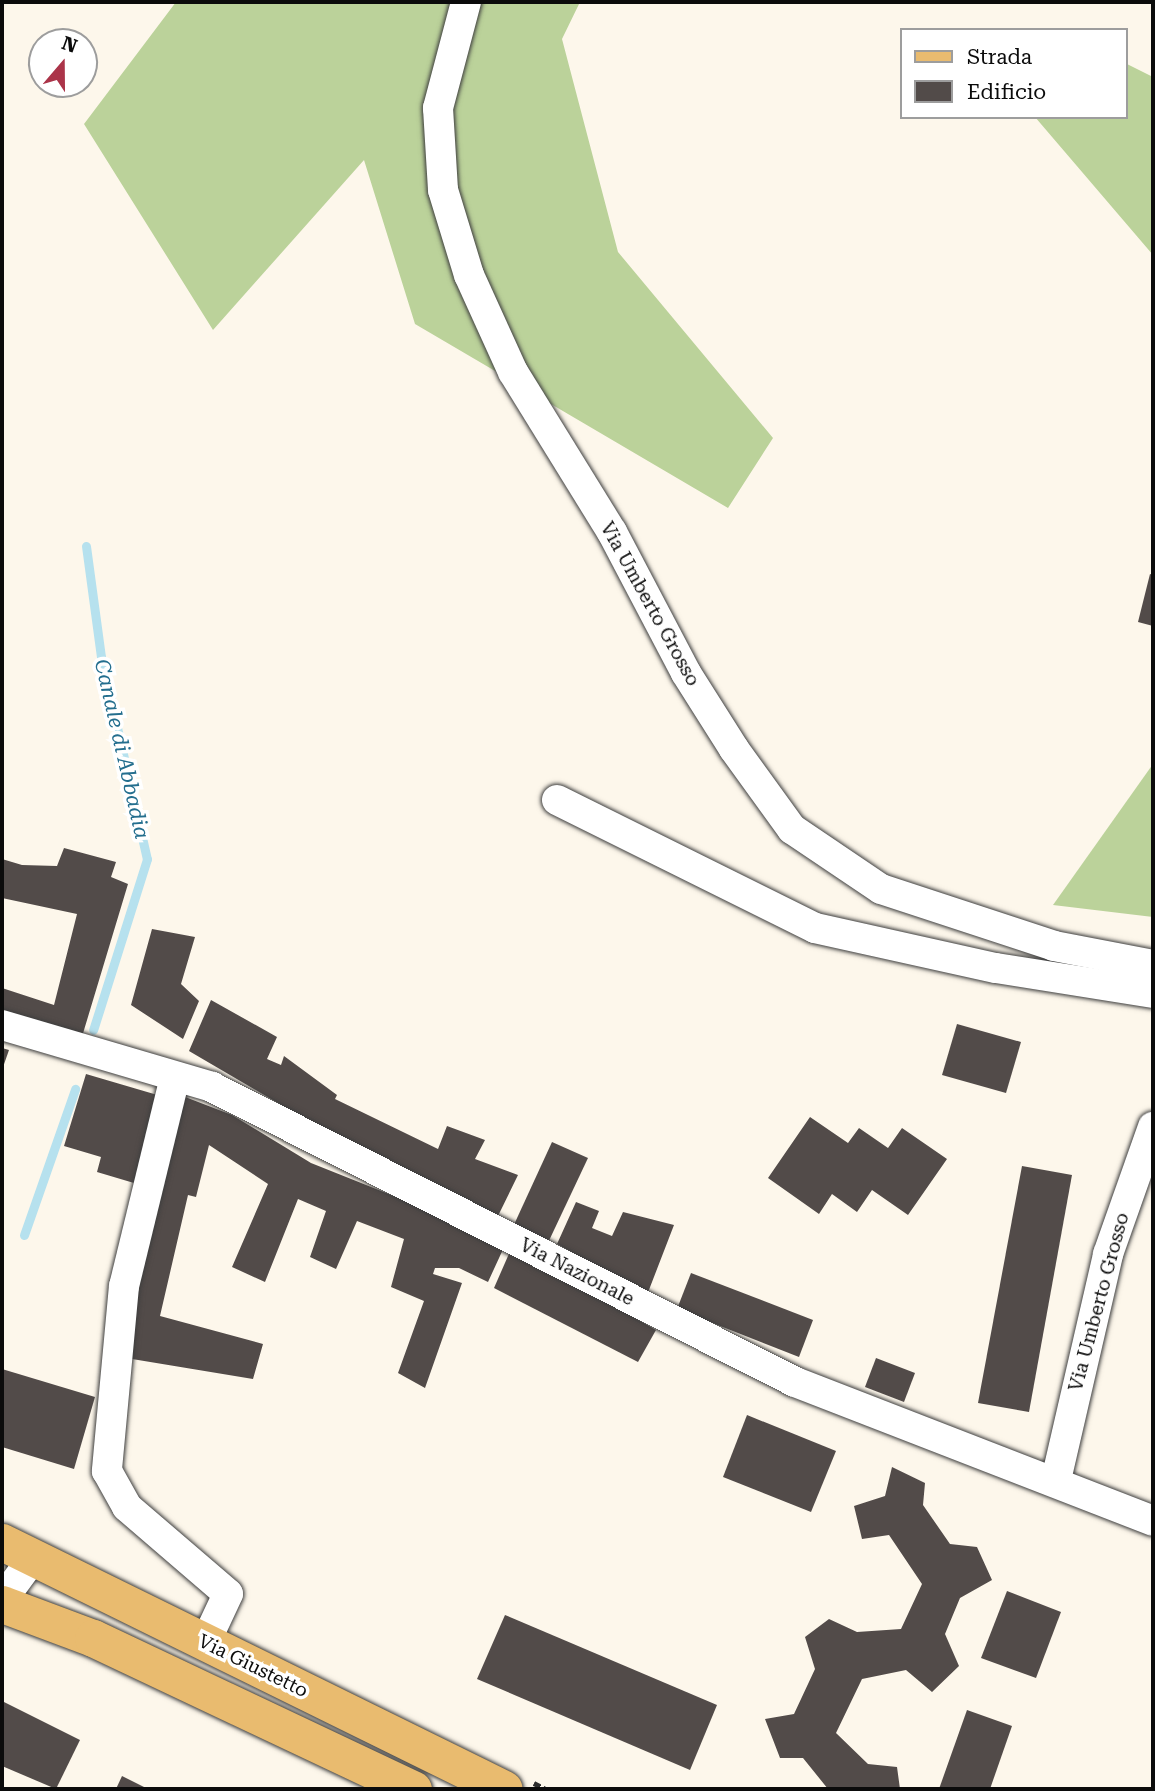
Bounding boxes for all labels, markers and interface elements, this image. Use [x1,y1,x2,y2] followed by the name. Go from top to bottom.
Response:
[28,28,98,98] north arrow
[900,28,1127,119] legend
[59,31,80,58] text: N
[967,45,1032,69] text: Strada
[967,80,1046,104] text: Edificio
[595,518,705,690] street label: Via Umberto Grosso
[89,657,155,841] water label: Canale di Abbadia
[1064,1210,1134,1394] street label: Via Umberto Grosso
[516,1233,638,1311] street label: Via Nazionale
[194,1630,312,1702] street label: Via Giustetto

